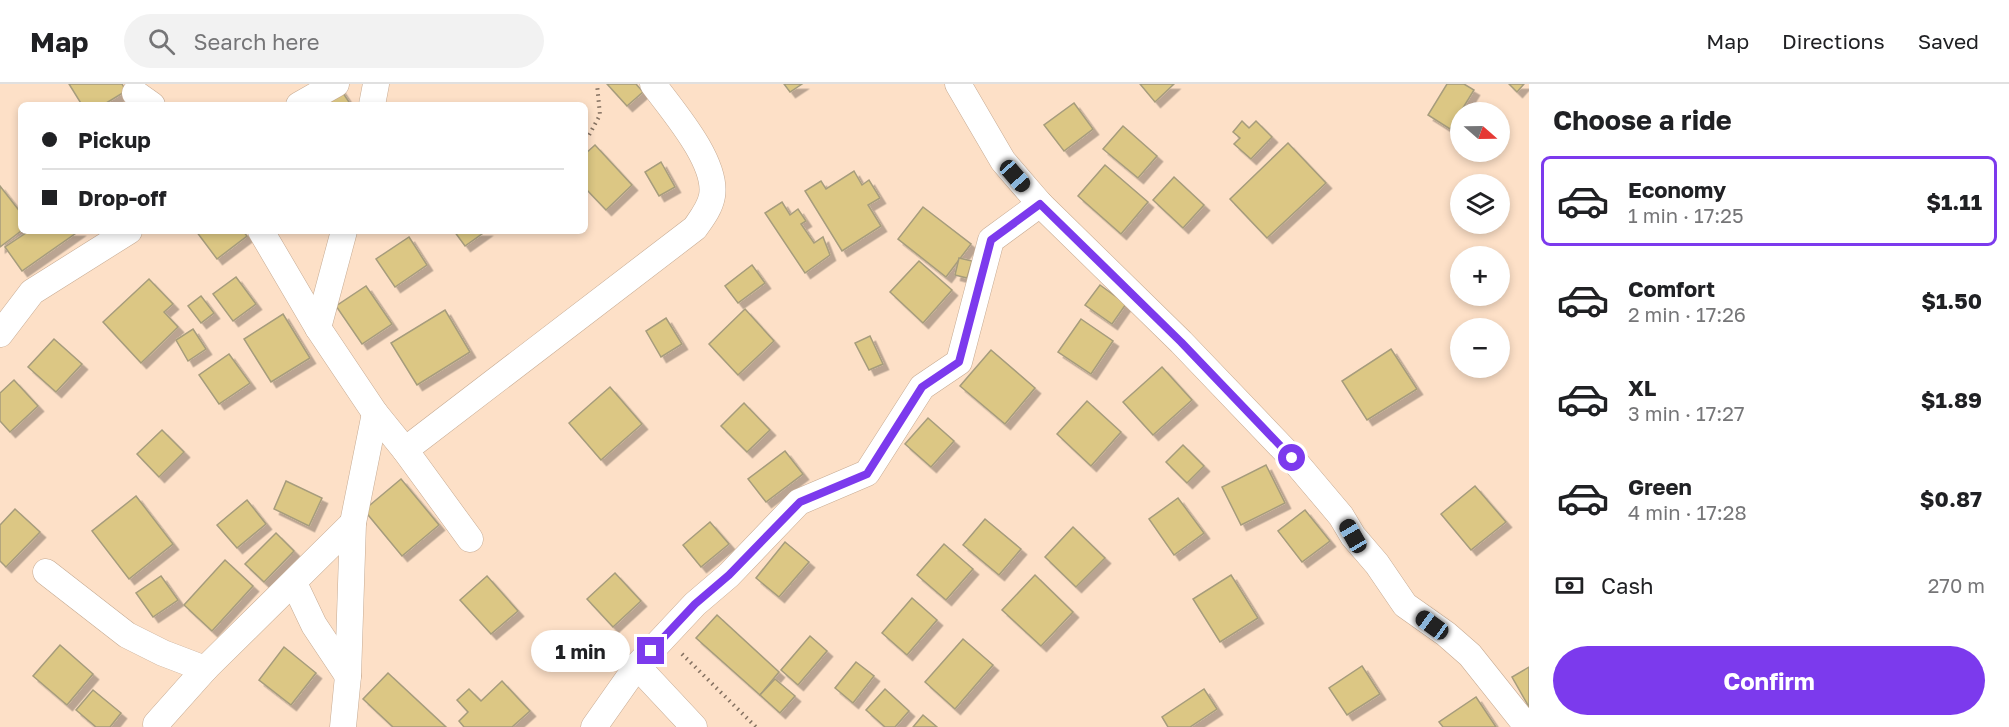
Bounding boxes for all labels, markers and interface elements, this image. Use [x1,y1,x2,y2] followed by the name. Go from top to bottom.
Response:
[124,14,544,68] search box
[30,25,88,58] text: Map
[145,25,178,58] icon: search
[193,28,319,55] text: Search here
[1706,28,1749,54] text: Map
[1782,28,1885,54] text: Directions
[1918,28,1979,54] text: Saved
[1450,102,1510,162] north arrow
[1450,102,1510,378] map controls
[1553,104,1732,136] text: Choose a ride
[78,126,151,153] text: Pickup
[996,157,1034,195] car
[1450,174,1510,234] button: layers
[1556,174,1610,228] icon: car
[1628,176,1726,203] text: Economy
[78,184,167,211] text: Drop-off
[1926,188,1982,215] text: $1.11
[1628,203,1744,227] text: 1 min · 17:25
[1450,246,1510,306] button: +
[1556,273,1610,327] icon: car
[1628,275,1715,302] text: Comfort
[1921,287,1982,314] text: $1.50
[1628,302,1746,326] text: 2 min · 17:26
[1450,318,1510,378] button: −
[1556,372,1610,426] icon: car
[1628,374,1656,401] text: XL
[1921,386,1982,413] text: $1.89
[1628,401,1745,425] text: 3 min · 17:27
[1278,444,1305,471] route start
[1556,471,1610,525] icon: car
[1628,473,1692,500] text: Green
[1920,485,1982,512] text: $0.87
[1628,500,1747,524] text: 4 min · 17:28
[1336,516,1370,556] car
[1553,569,1586,602] icon: cash
[1601,572,1654,599] text: Cash
[1928,573,1985,597] text: 270 m
[1412,607,1452,643] car
[531,630,630,672] callout: 1 min
[637,637,664,664] route end
[555,639,606,663] text: 1 min
[1553,646,1985,715] button: Confirm

